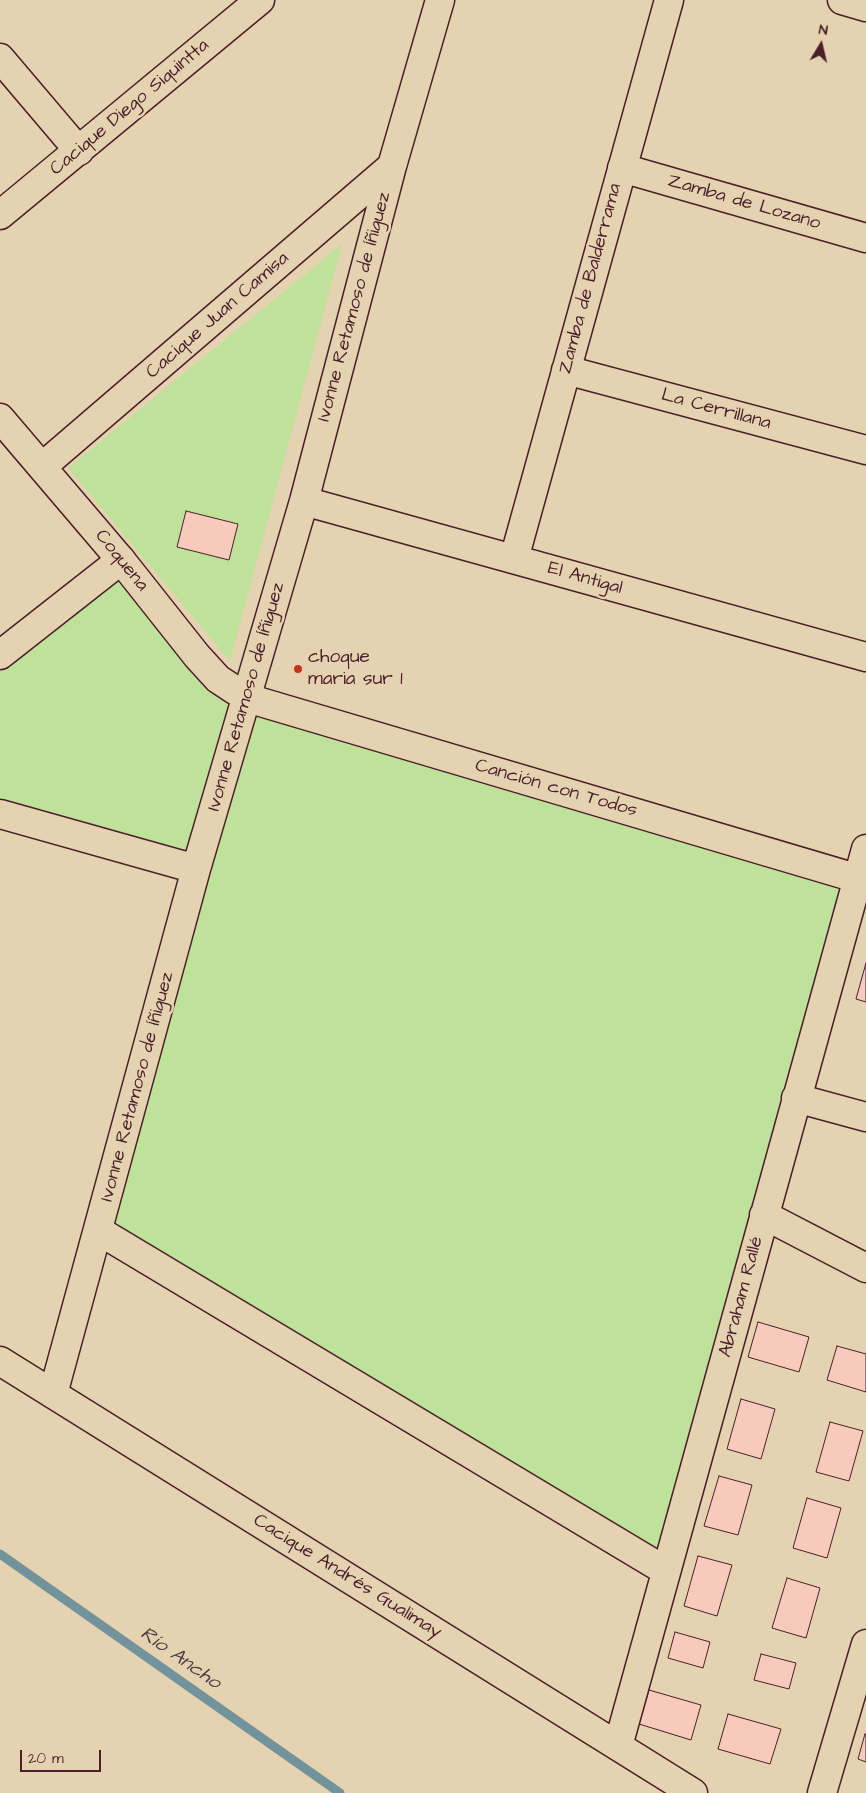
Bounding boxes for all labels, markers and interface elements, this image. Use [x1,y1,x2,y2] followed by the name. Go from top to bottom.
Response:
[796,20,846,70] north arrow
[817,20,829,41] text: N
[46,35,214,181] street label: Cacique Diego Siquintta
[665,170,823,236] street label: Zamba de Lozano
[555,181,627,377] street label: Zamba de Balderrama
[313,190,397,424] street label: Ivonne Retamoso de Íñiguez
[142,248,294,384] street label: Cacique Juan Camisa
[659,384,773,436] street label: La Cerrillana
[89,525,153,597] street label: Coquena
[545,557,625,601] street label: El Antigal
[203,580,291,814] street label: Ivonne Retamoso de Íñiguez
[308,647,403,691] place label: choque maria sur 1
[292,663,304,675] marker: choque maria sur 1
[472,755,640,823] street label: Canción con Todos
[96,970,180,1204] street label: Ivonne Retamoso de Íñiguez
[715,1234,769,1360] street label: Abraham Rallé
[249,1510,445,1644] street label: Cacique Andrés Gualimay
[135,1622,225,1696] water label: Río Ancho
[22,1740,104,1772] scale bar
[28,1748,64,1769] text: 20 m

